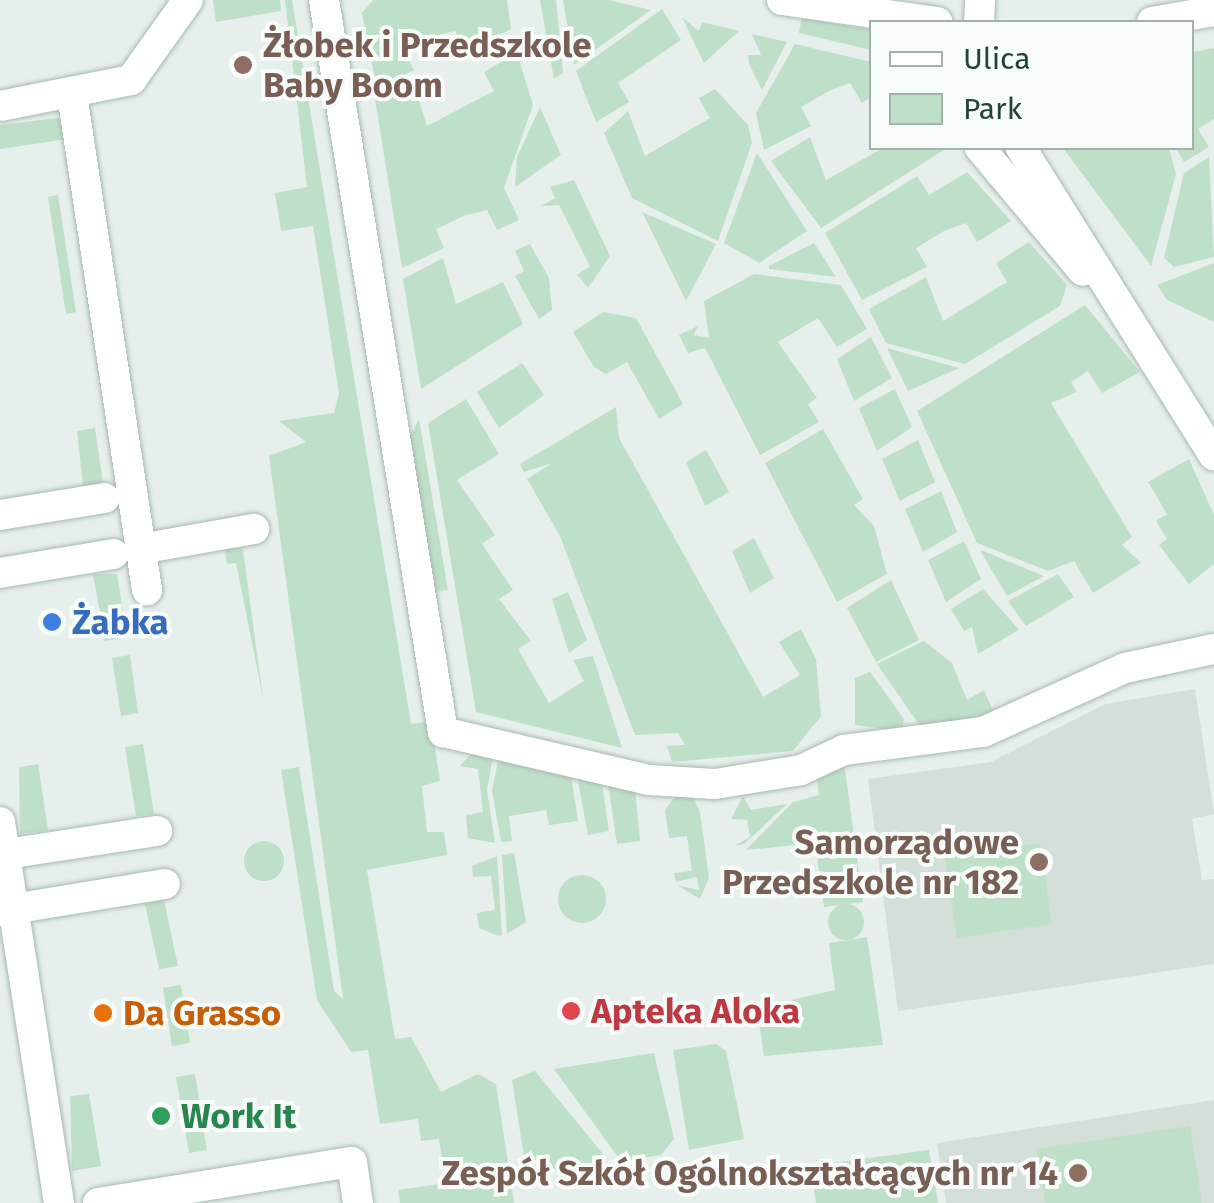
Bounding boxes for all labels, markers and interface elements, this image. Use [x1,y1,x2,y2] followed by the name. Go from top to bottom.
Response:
[869,20,1194,150] legend
[263,24,592,106] place label: Żłobek i Przedszkole Baby Boom
[963,41,1030,77] text: Ulica
[232,54,254,76] marker: Żłobek i Przedszkole Baby Boom
[963,91,1022,127] text: Park
[72,601,169,643] place label: Żabka
[41,611,63,633] marker: Żabka
[722,821,1019,903] place label: Samorządowe Przedszkole nr 182
[1028,851,1050,873] marker: Samorządowe Przedszkole nr 182
[591,990,800,1032] place label: Apteka Aloka
[123,992,281,1034] place label: Da Grasso
[560,1000,582,1022] marker: Apteka Aloka
[92,1002,114,1024] marker: Da Grasso
[181,1095,296,1137] place label: Work It
[150,1105,172,1127] marker: Work It
[441,1152,1058,1194] place label: Zespół Szkół Ogólnokształcących nr 14
[1067,1162,1089,1184] marker: Zespół Szkół Ogólnokształcących nr 14

